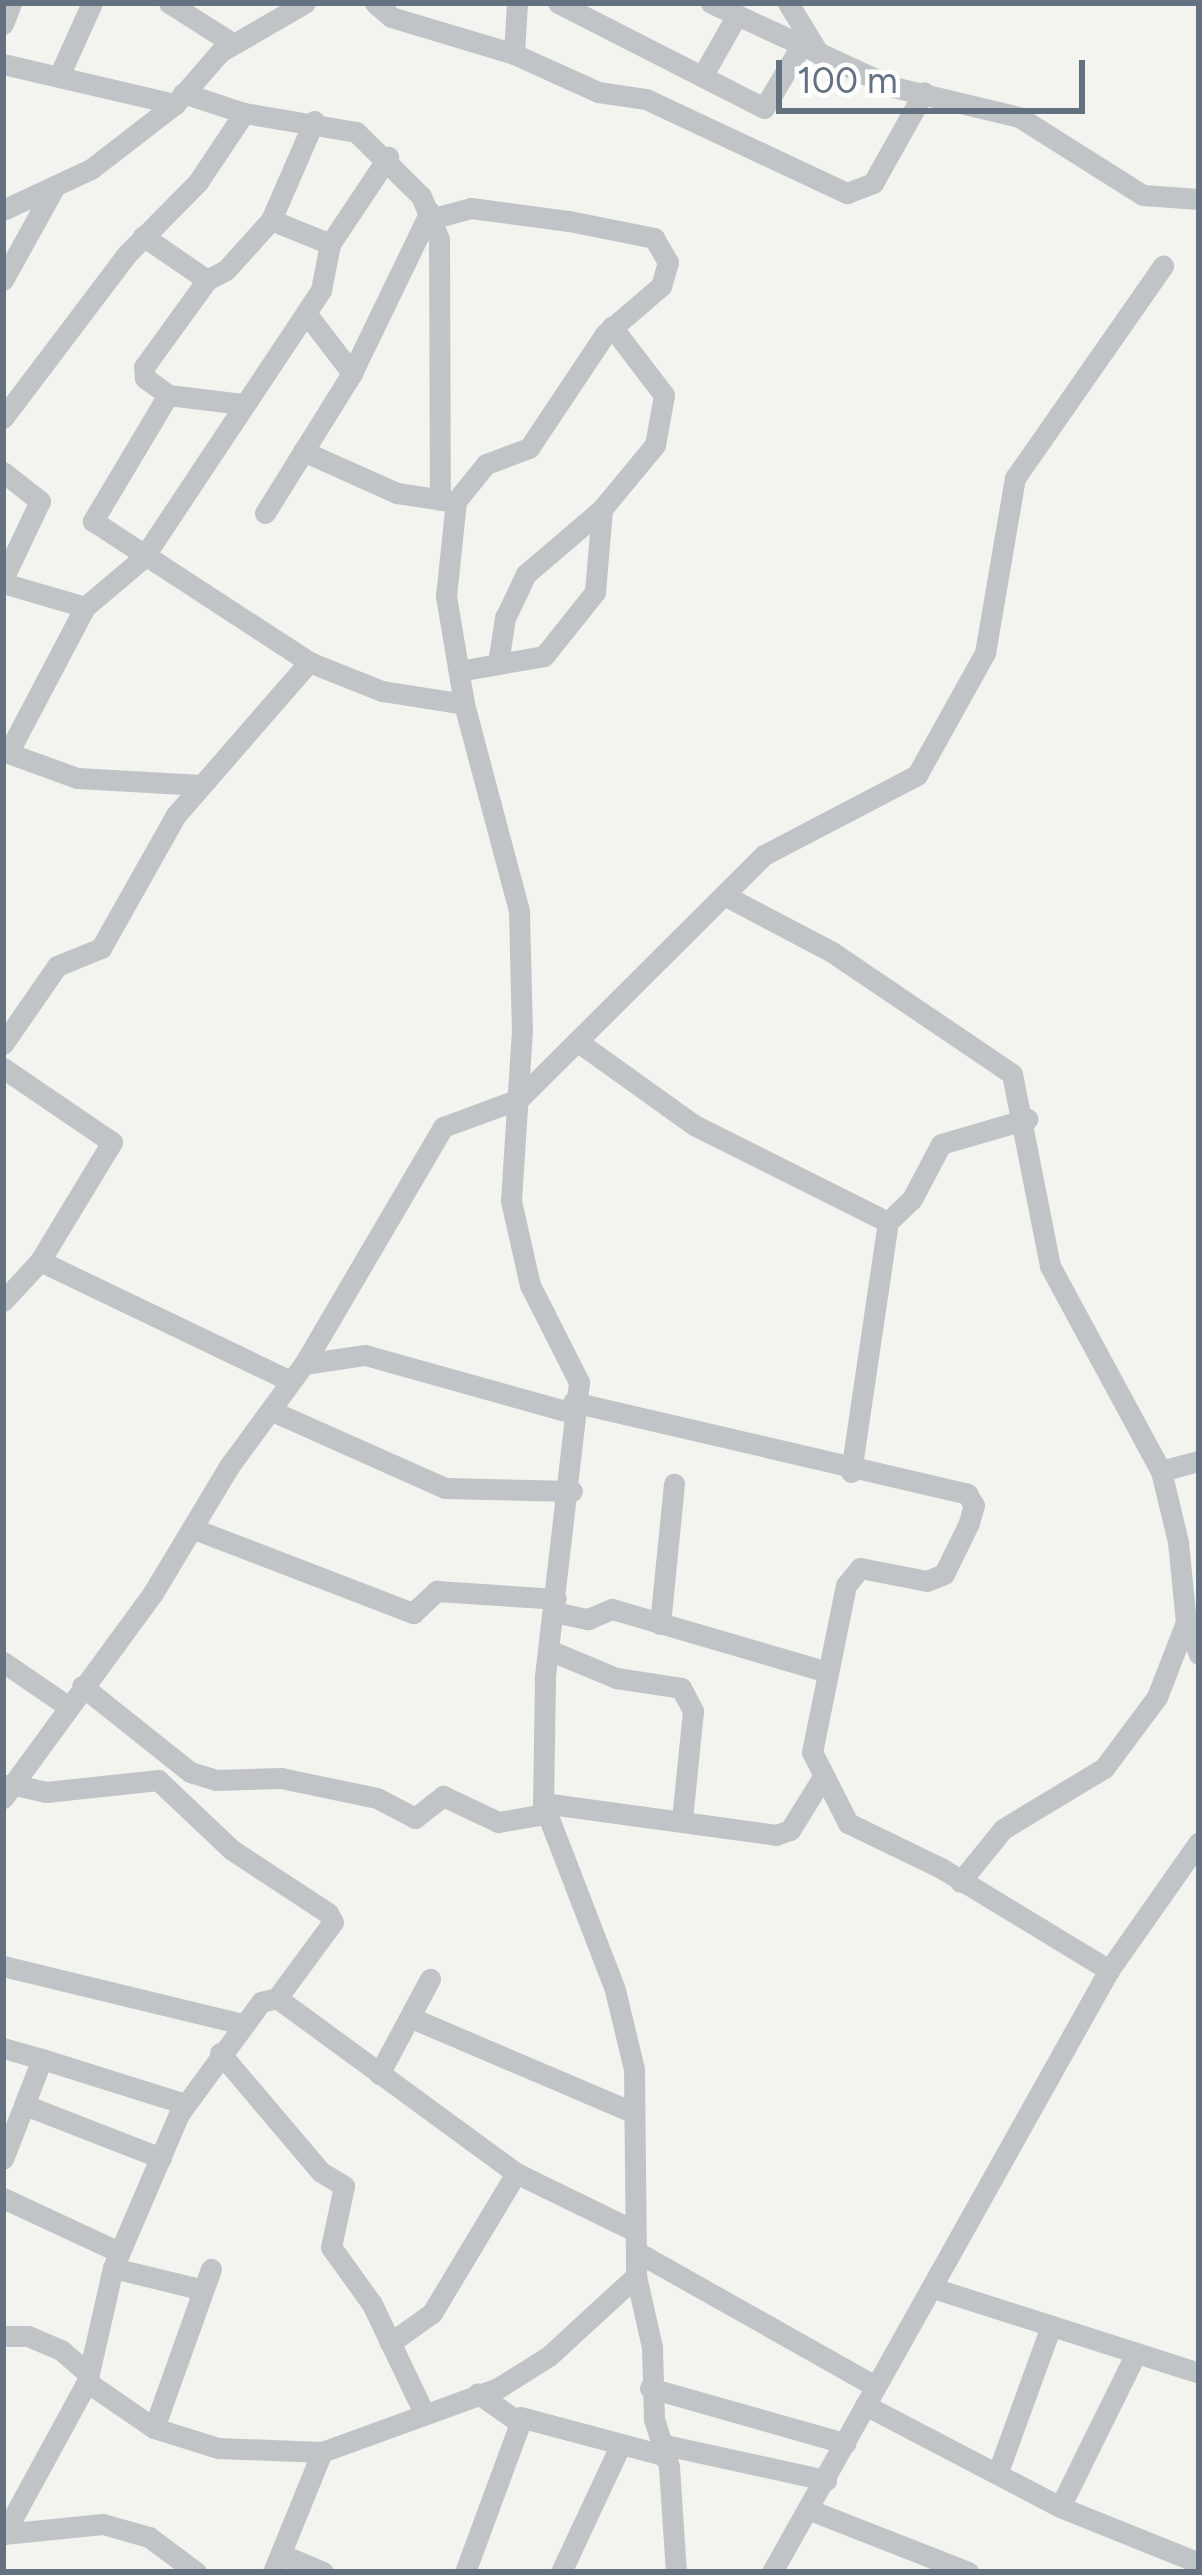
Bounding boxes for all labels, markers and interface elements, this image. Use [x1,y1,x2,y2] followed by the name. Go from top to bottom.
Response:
[782,36,1091,110] scale bar
[797,59,898,102] text: 100 m

